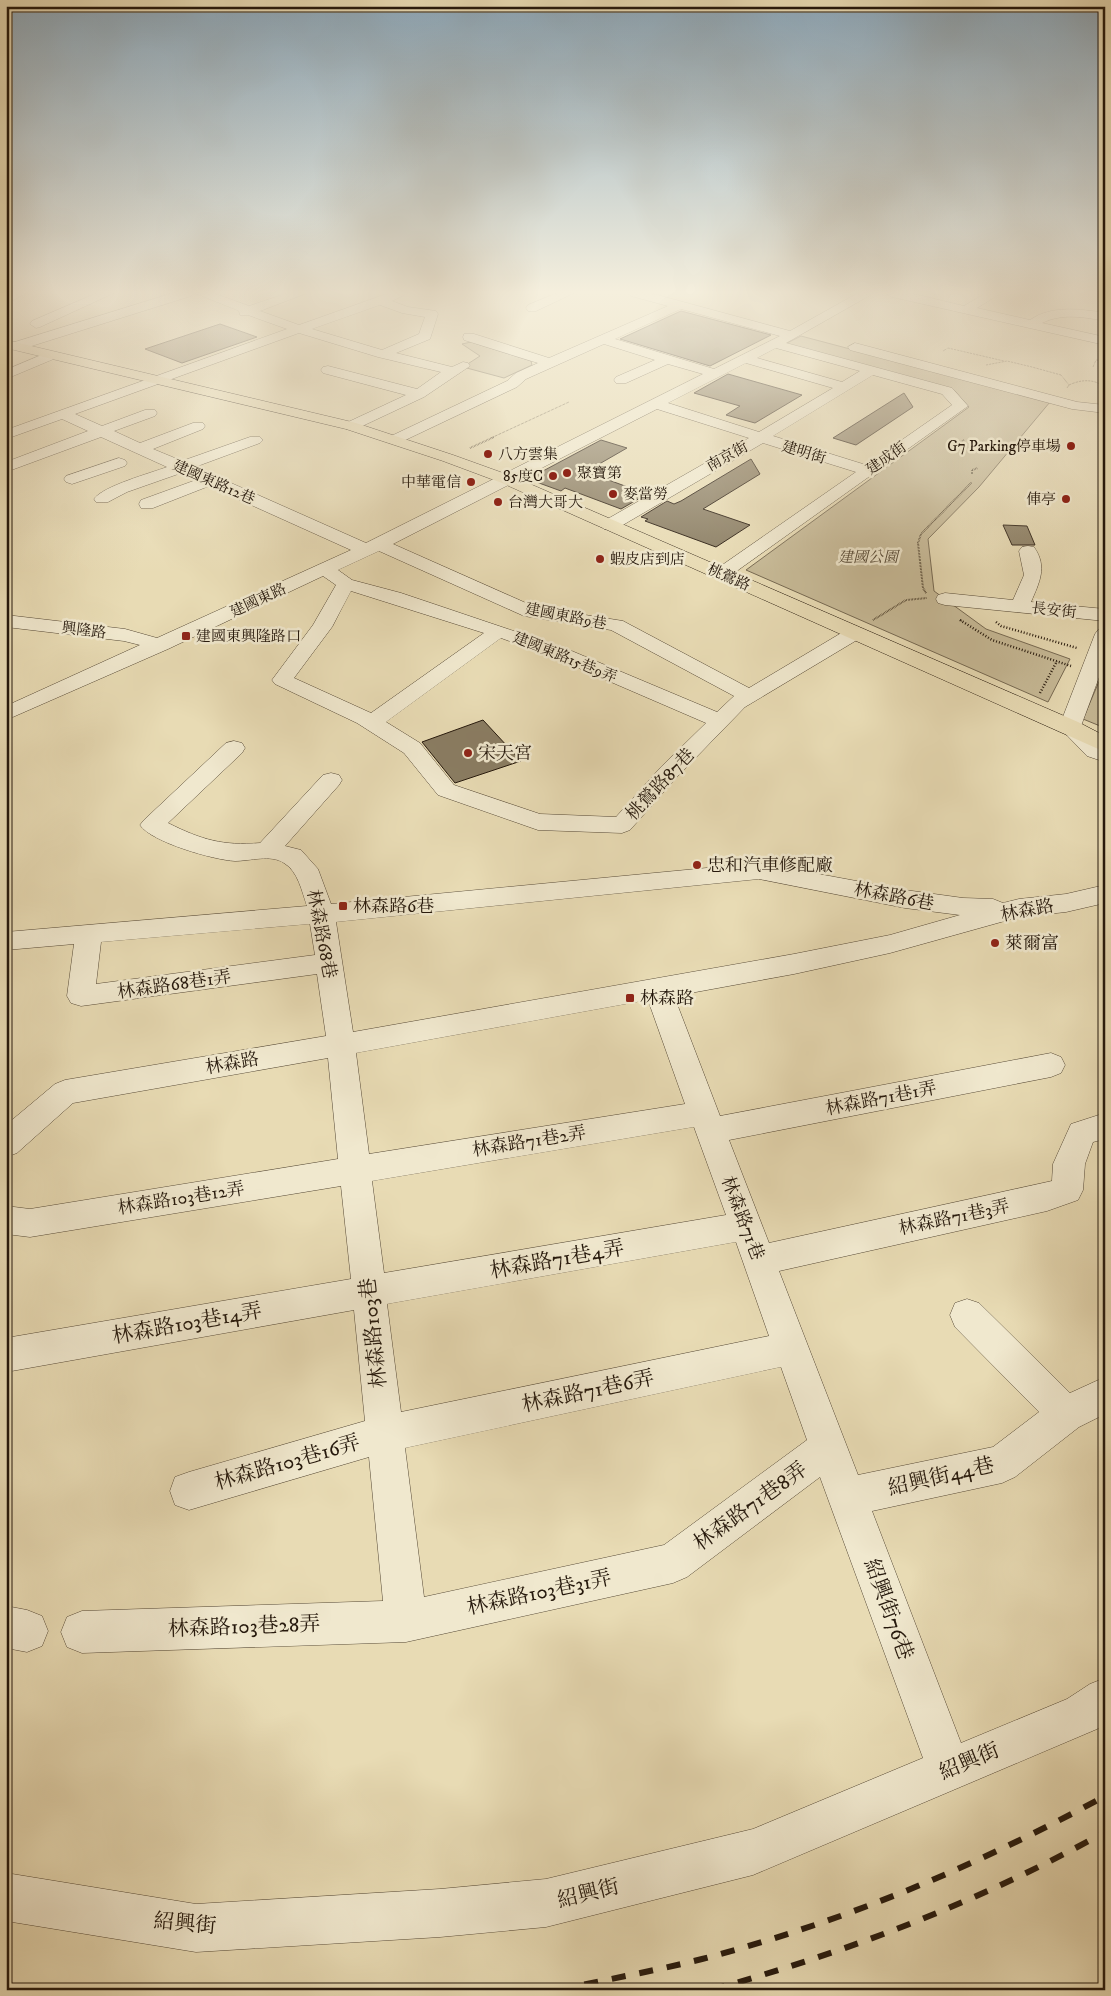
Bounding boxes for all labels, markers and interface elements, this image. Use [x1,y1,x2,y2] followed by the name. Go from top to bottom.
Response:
[703,437,752,476] street label: 南京街
[780,437,828,468] street label: 建明街
[947,437,1061,456] place label: G7 Parking停車場
[862,438,910,479] street label: 建成街
[1065,440,1077,452] marker: G7 Parking停車場
[498,445,558,464] place label: 八方雲集
[482,448,494,460] marker: 八方雲集
[170,456,258,509] street label: 建國東路12巷
[577,464,622,483] place label: 聚寶第
[503,467,543,486] place label: 85度C
[561,467,573,479] marker: 聚寶第
[547,470,559,482] marker: 85度C
[401,473,461,492] place label: 中華電信
[465,476,477,488] marker: 中華電信
[623,485,668,504] place label: 麥當勞
[607,488,619,500] marker: 麥當勞
[1026,490,1056,509] place label: 俥亭
[508,493,583,512] place label: 台灣大哥大
[1060,493,1072,505] marker: 俥亭
[492,496,504,508] marker: 台灣大哥大
[838,548,900,567] park label: 建國公園
[610,550,685,569] place label: 蝦皮店到店
[594,553,606,565] marker: 蝦皮店到店
[704,560,753,595] street label: 桃鶯路
[227,579,289,622] street label: 建國東路
[524,599,608,634] street label: 建國東路9巷
[1031,599,1077,622] street label: 長安街
[60,618,107,643] street label: 興隆路
[196,627,301,646] place label: 建國東興隆路口
[510,628,620,687] street label: 建國東路15巷9弄
[180,630,192,642] marker: 建國東興隆路口
[478,743,532,765] place label: 宋天宮
[622,744,700,825] street label: 桃鶯路87巷
[462,747,474,759] marker: 宋天宮
[707,855,833,877] place label: 忠和汽車修配廠
[691,859,703,871] marker: 忠和汽車修配廠
[852,878,936,916] street label: 林森路6巷
[302,888,340,981] street label: 林森路68巷
[999,895,1056,927] street label: 林森路
[353,896,434,918] place label: 林森路6巷
[337,900,349,912] marker: 林森路6巷
[1005,933,1059,955] place label: 萊爾富
[989,937,1001,949] marker: 萊爾富
[116,966,233,1004] street label: 林森路68巷1弄
[640,988,694,1010] place label: 林森路
[624,992,636,1004] marker: 林森路
[204,1048,261,1080] street label: 林森路
[824,1077,939,1121] street label: 林森路71巷1弄
[471,1122,588,1162] street label: 林森路71巷2弄
[716,1173,768,1263] street label: 林森路71巷
[116,1178,246,1220] street label: 林森路103巷12弄
[897,1195,1012,1240] street label: 林森路71巷3弄
[488,1235,626,1285] street label: 林森路71巷4弄
[355,1276,393,1389] street label: 林森路103巷
[110,1298,264,1350] street label: 林森路103巷14弄
[520,1365,657,1419] street label: 林森路71巷6弄
[211,1430,363,1496] street label: 林森路103巷16弄
[886,1452,997,1502] street label: 紹興街44巷
[689,1457,813,1557] street label: 林森路71巷8弄
[858,1555,918,1664] street label: 紹興街76巷
[464,1565,614,1621] street label: 林森路103巷31弄
[167,1611,321,1643] street label: 林森路103巷28弄
[935,1738,1003,1786] street label: 紹興街
[555,1874,622,1914] street label: 紹興街
[152,1908,217,1940] street label: 紹興街

